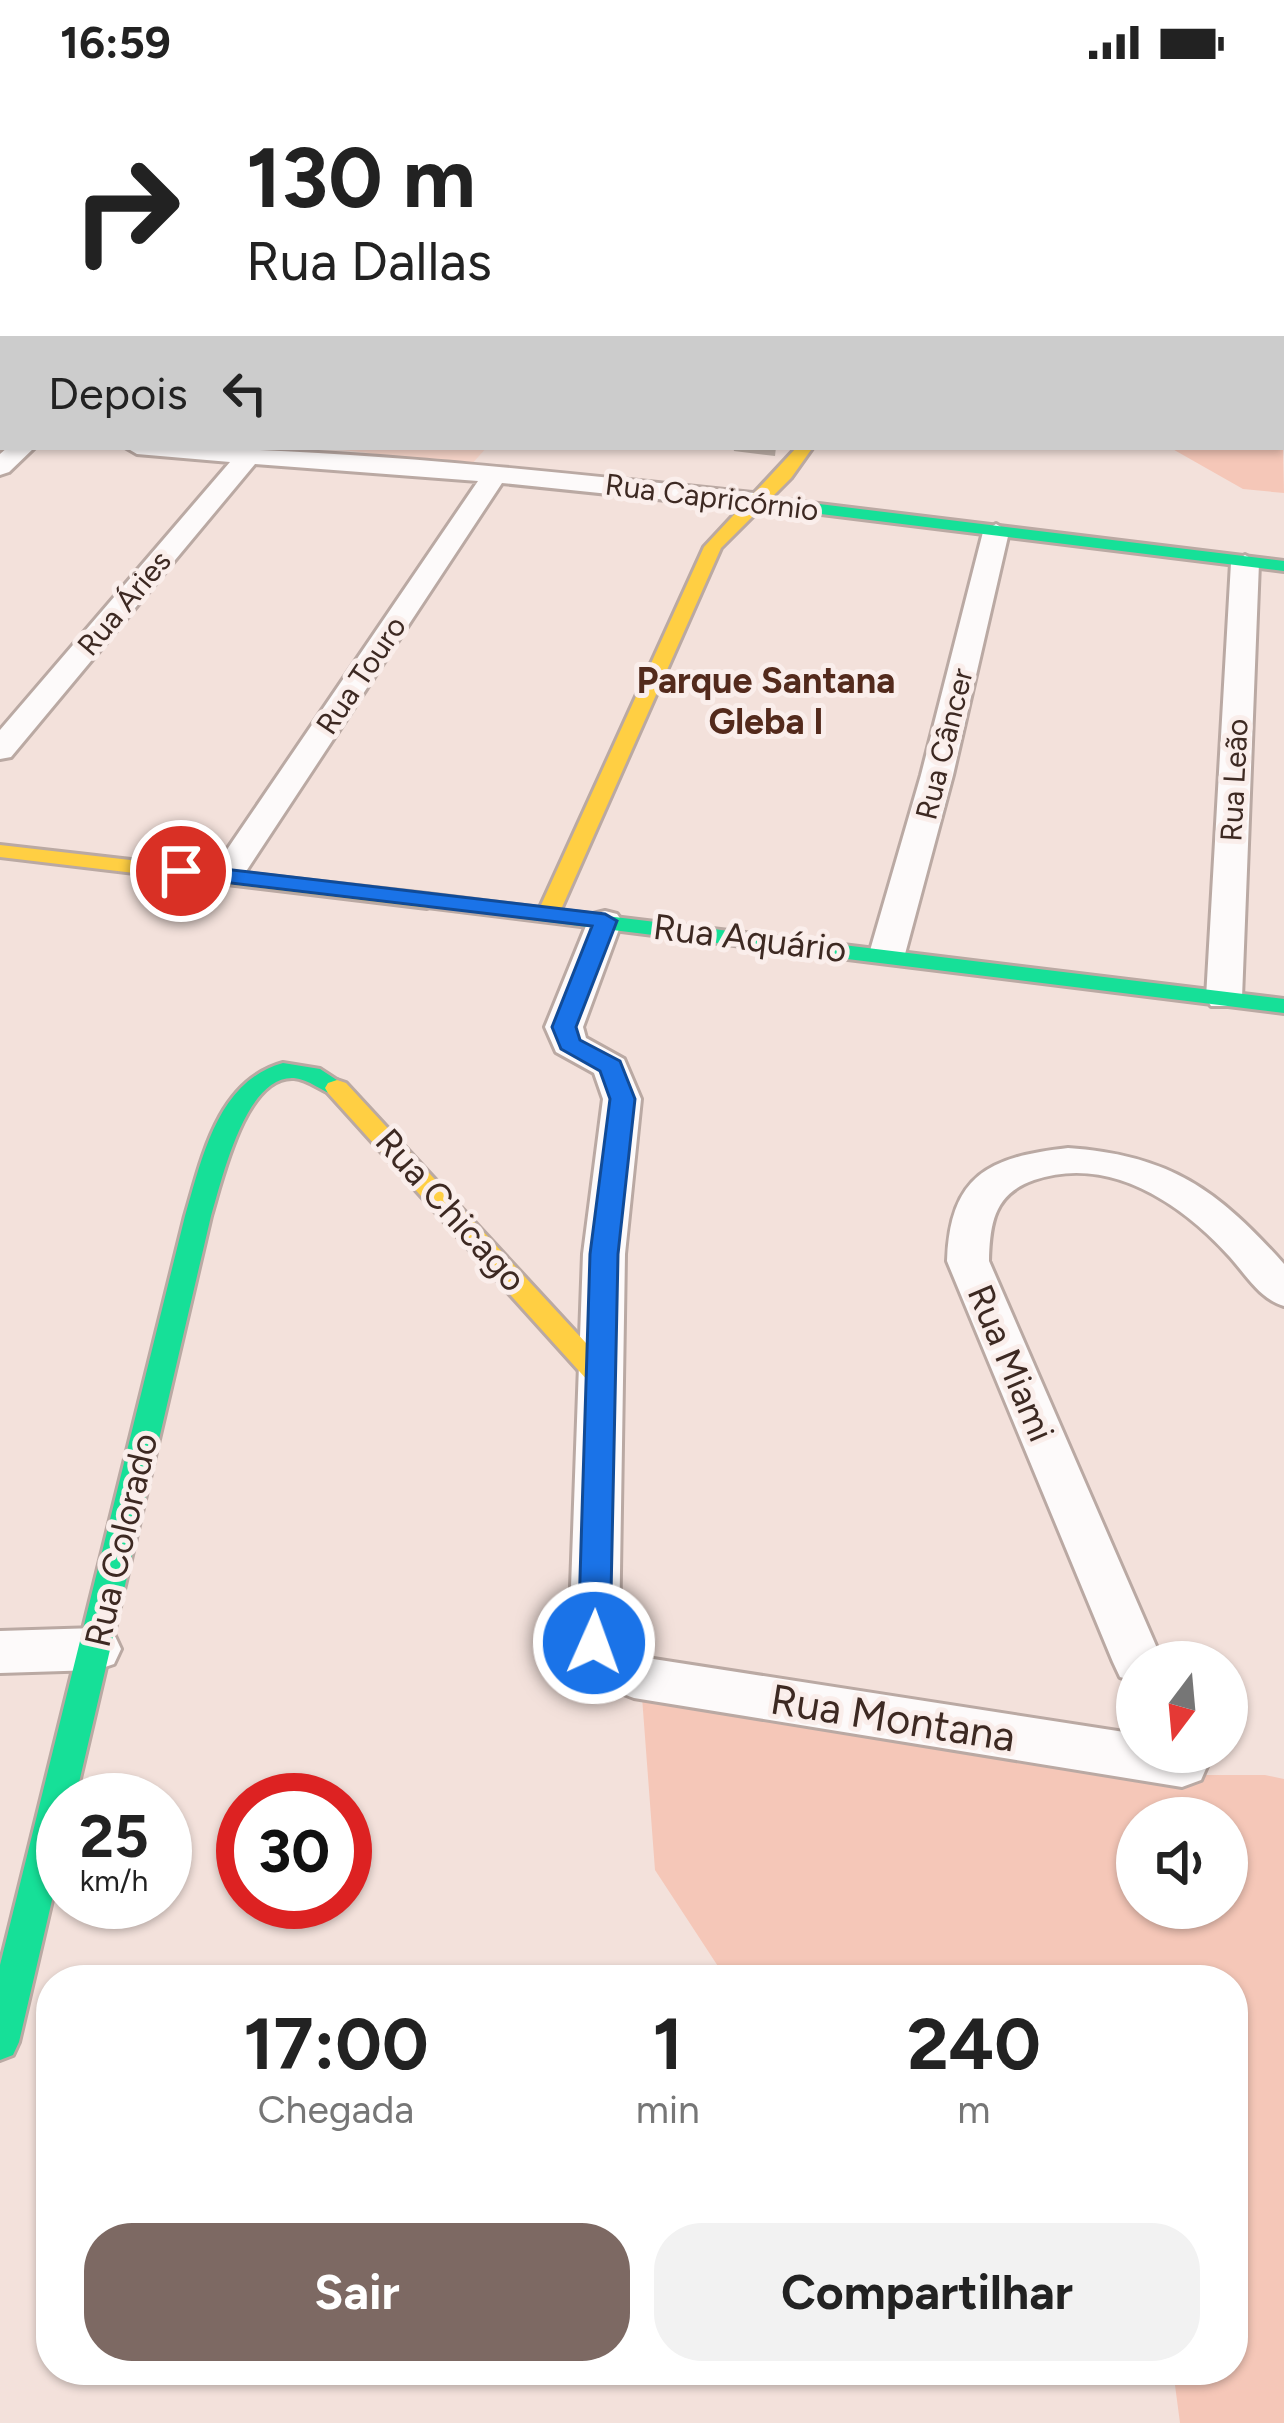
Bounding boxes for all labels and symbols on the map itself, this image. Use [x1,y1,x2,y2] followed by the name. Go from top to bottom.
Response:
[603,466,821,528] street label: Rua Capricórnio
[69,543,179,663] street label: Rua Áries
[308,609,414,741] street label: Rua Touro
[637,659,895,743] district label: Parque Santana Gleba I
[907,665,981,823] street label: Rua Câncer
[1212,718,1256,842] street label: Rua Leão
[130,820,232,922] pin
[651,905,849,971] street label: Rua Aquário
[367,1120,535,1300] street label: Rua Chicago
[959,1278,1063,1448] street label: Rua Miami
[76,1429,166,1651] street label: Rua Colorado
[531,1580,657,1706] position arrow
[1116,1641,1248,1773] north arrow
[767,1674,1019,1762] street label: Rua Montana
[216,1773,372,1929] speed limit sign: 30

